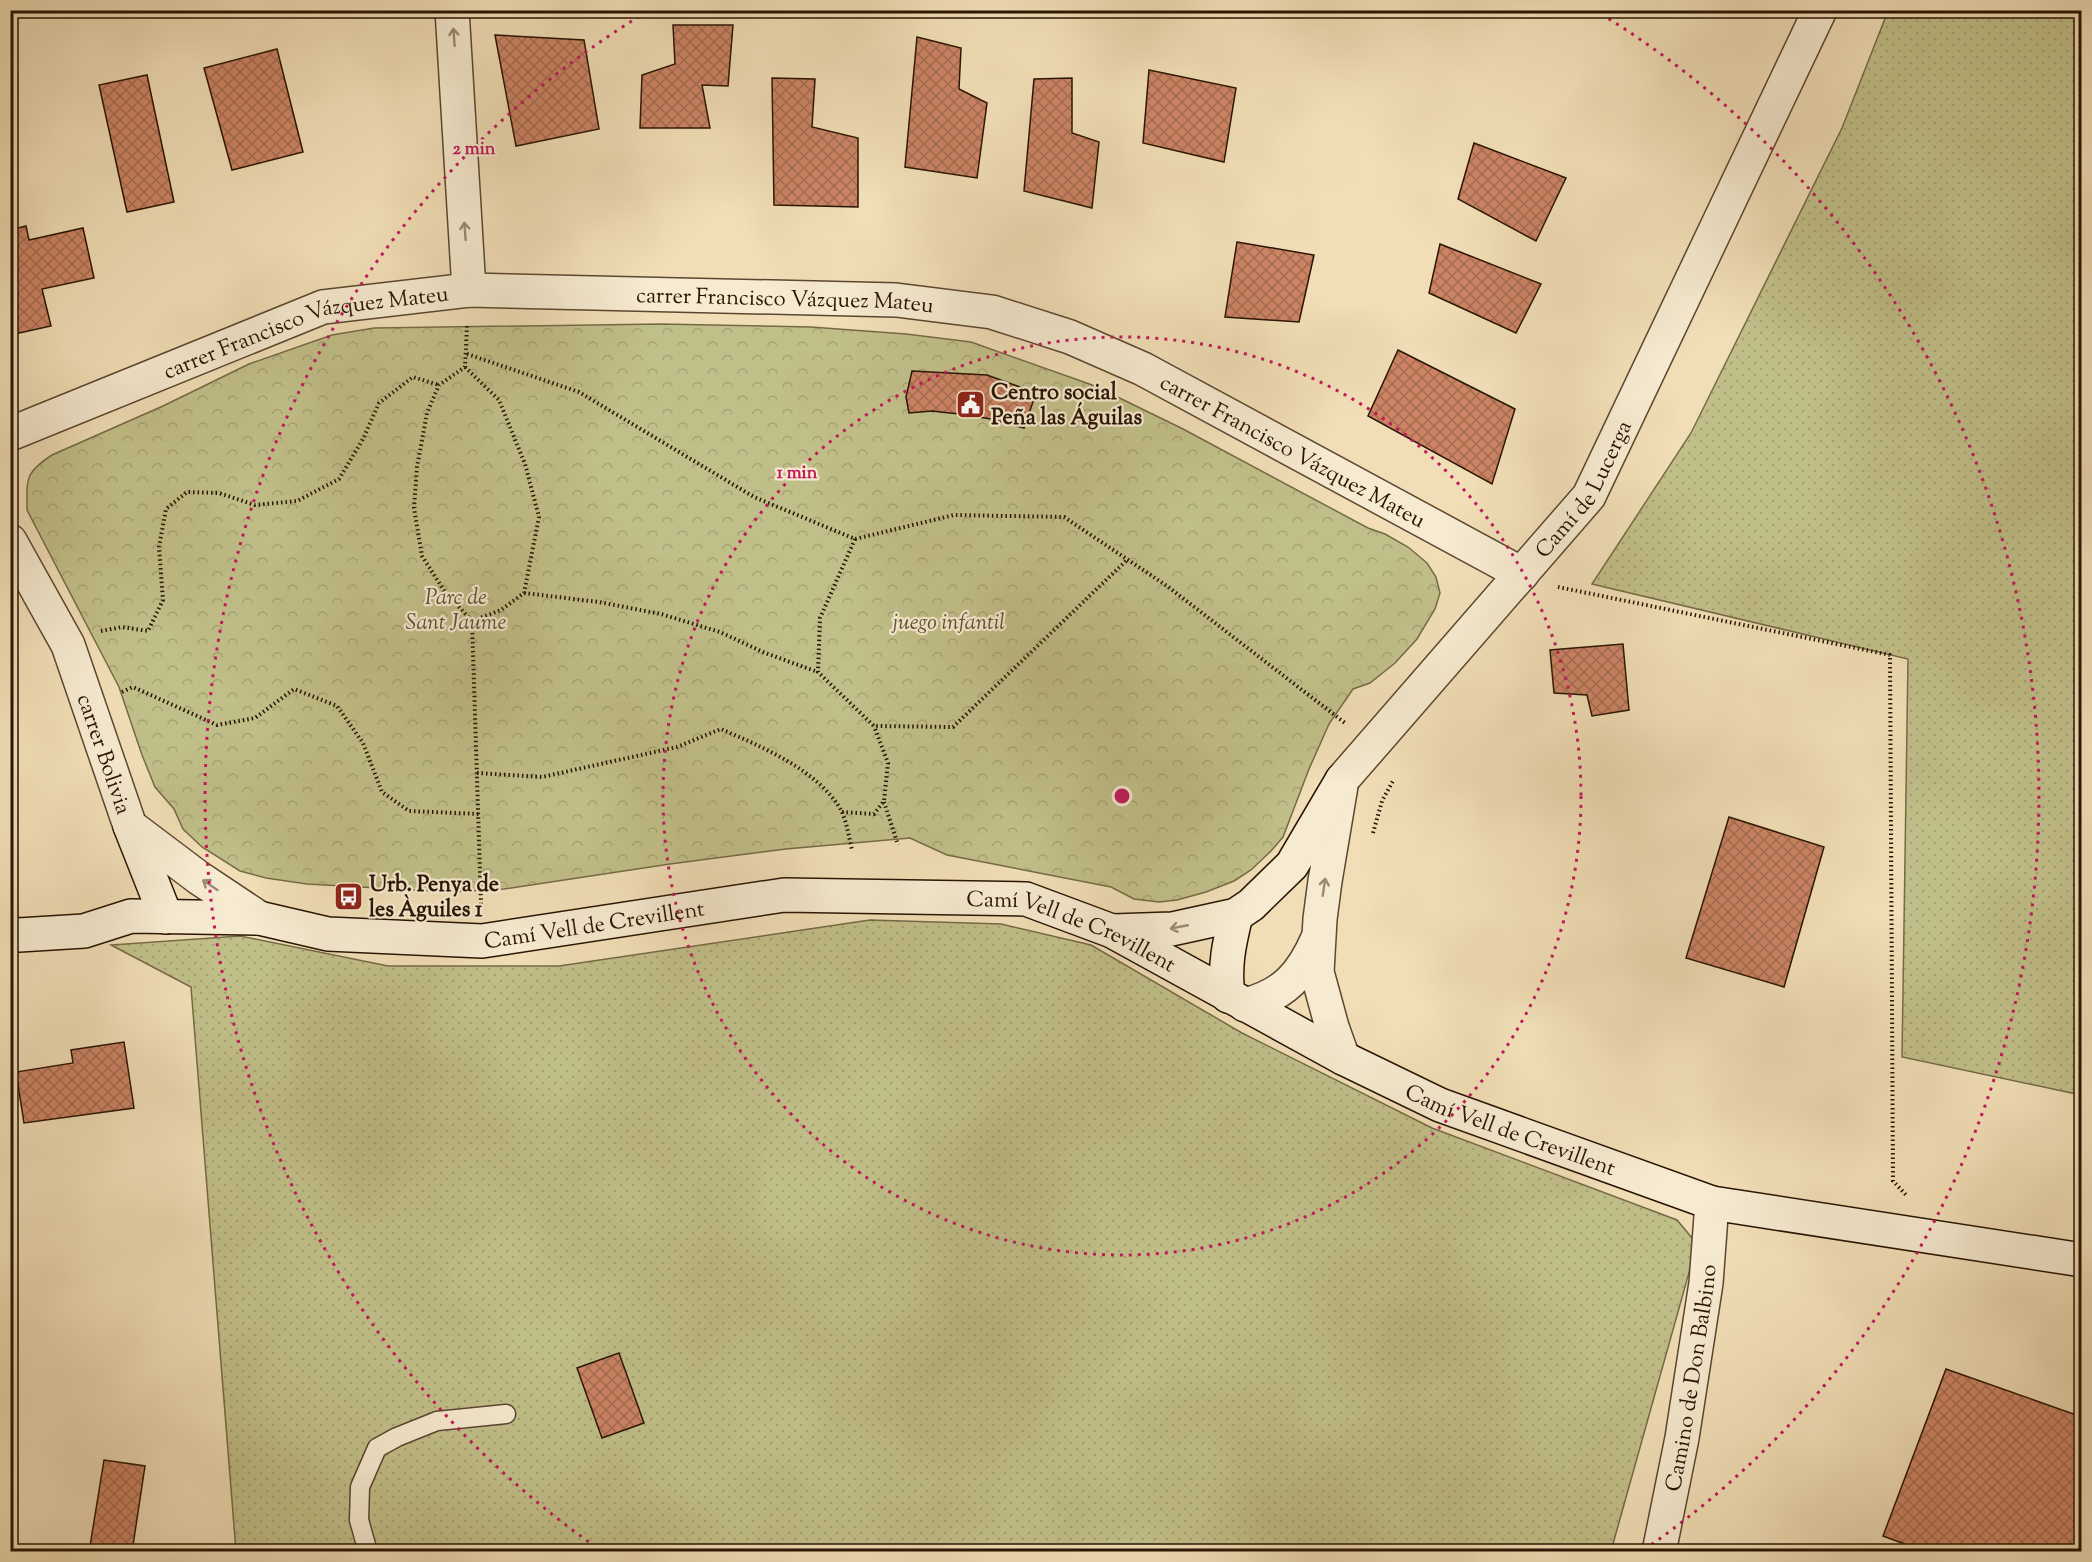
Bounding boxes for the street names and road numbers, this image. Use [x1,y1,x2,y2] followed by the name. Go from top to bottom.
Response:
[159,279,451,389] street label: carrer Francisco Vázquez Mateu
[636,281,936,324] street label: carrer Francisco Vázquez Mateu
[1153,368,1431,538] street label: carrer Francisco Vázquez Mateu
[1529,416,1642,566] street label: Camí de Lucerga
[67,690,138,819] street label: carrer Bolivia
[966,885,1181,982] street label: Camí Vell de Crevillent
[482,894,707,959] street label: Camí Vell de Crevillent
[1399,1077,1620,1186] street label: Camí Vell de Crevillent
[1659,1264,1726,1495] street label: Camino de Don Balbino

